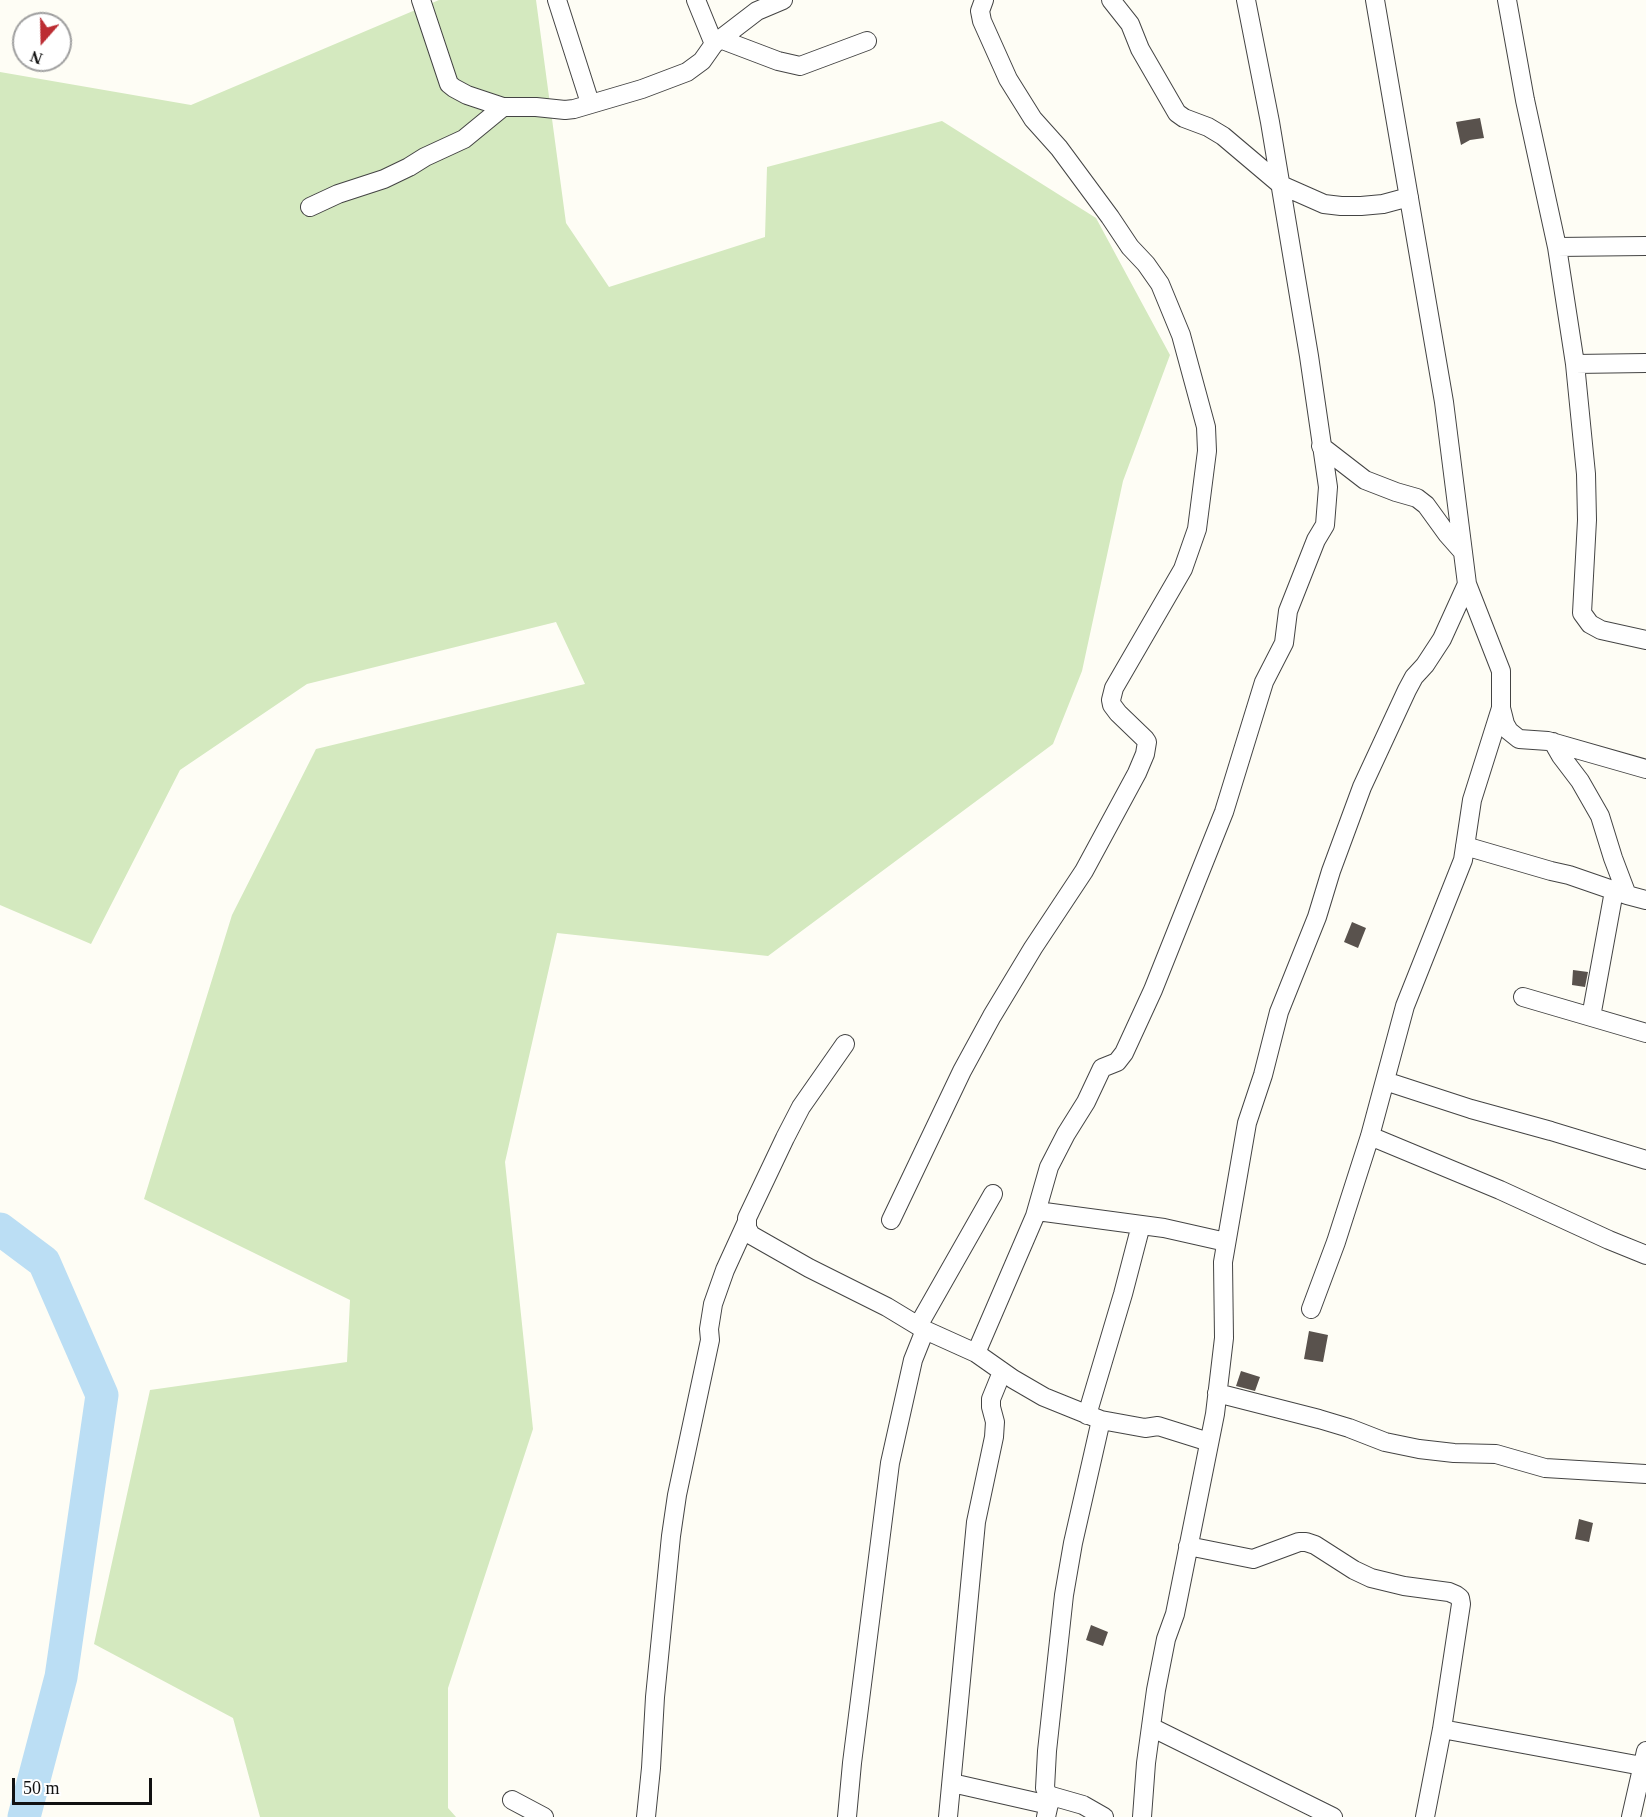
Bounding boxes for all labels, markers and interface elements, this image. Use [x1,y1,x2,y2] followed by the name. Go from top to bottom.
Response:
[12,12,72,72] north arrow
[28,48,45,67] text: N
[15,1766,154,1804] scale bar
[23,1778,60,1798] text: 50 m

